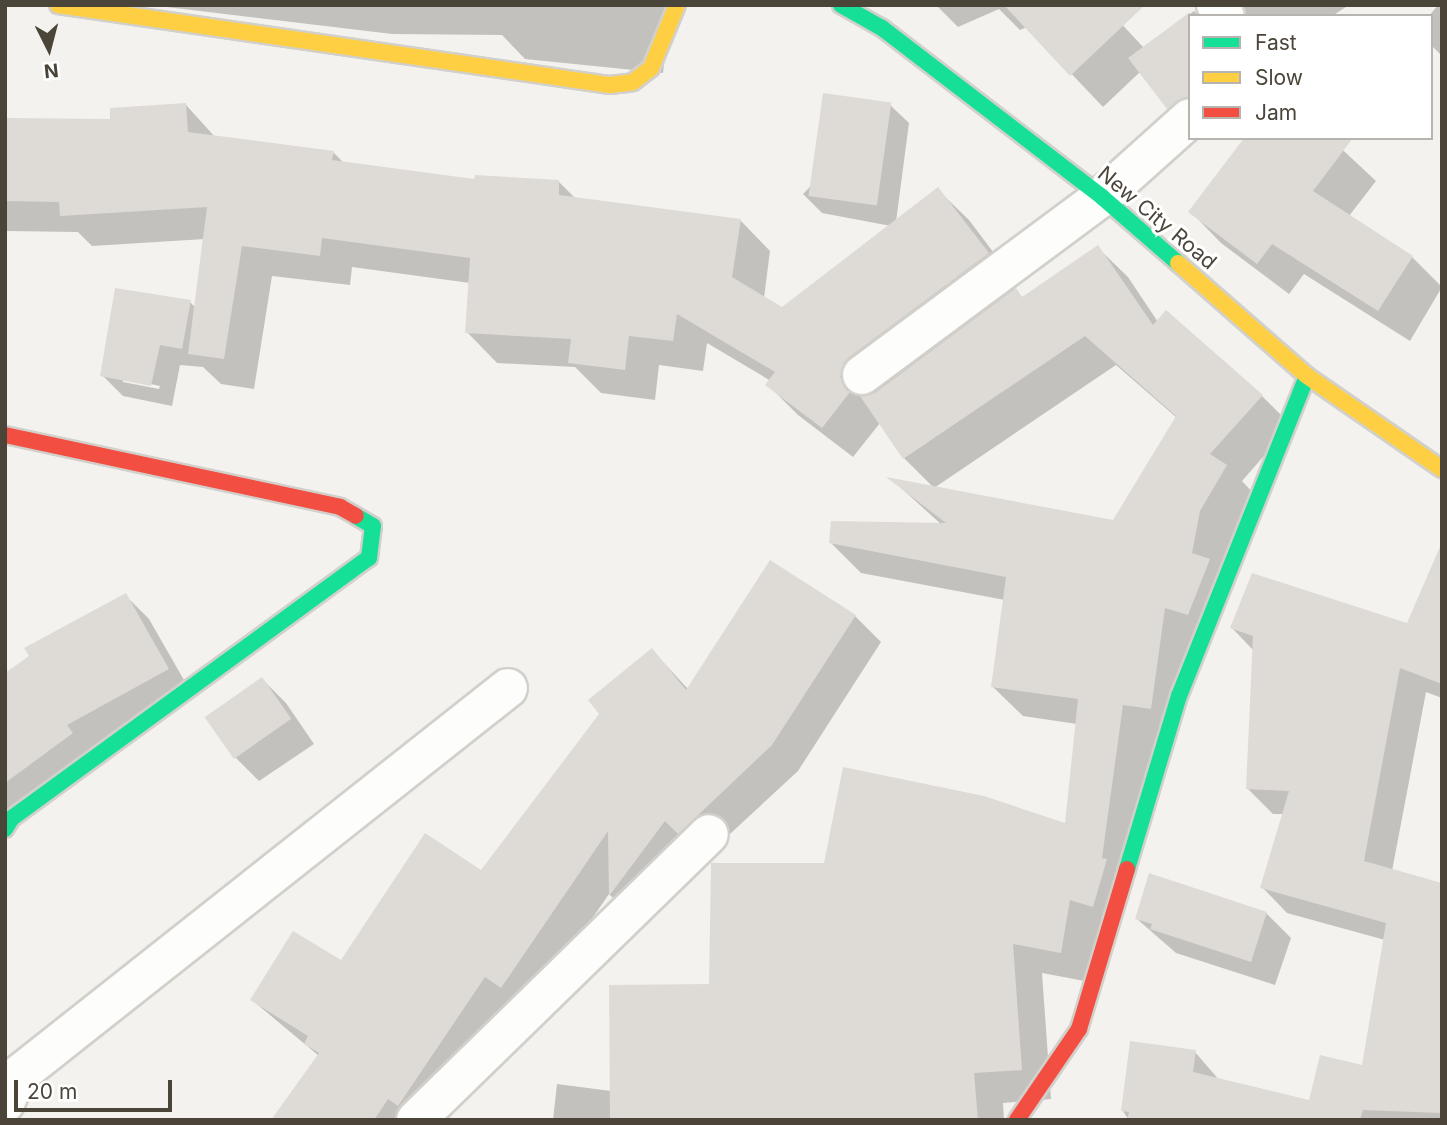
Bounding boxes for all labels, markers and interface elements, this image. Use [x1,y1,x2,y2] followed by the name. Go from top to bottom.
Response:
[14,14,84,84] north arrow
[1188,14,1433,140] legend
[1255,30,1297,55] text: Fast
[43,58,60,83] text: N
[1255,65,1303,90] text: Slow
[1255,100,1297,125] text: Jam
[1093,161,1221,275] street label: New City Road
[18,1066,175,1110] scale bar
[27,1079,77,1104] text: 20 m

